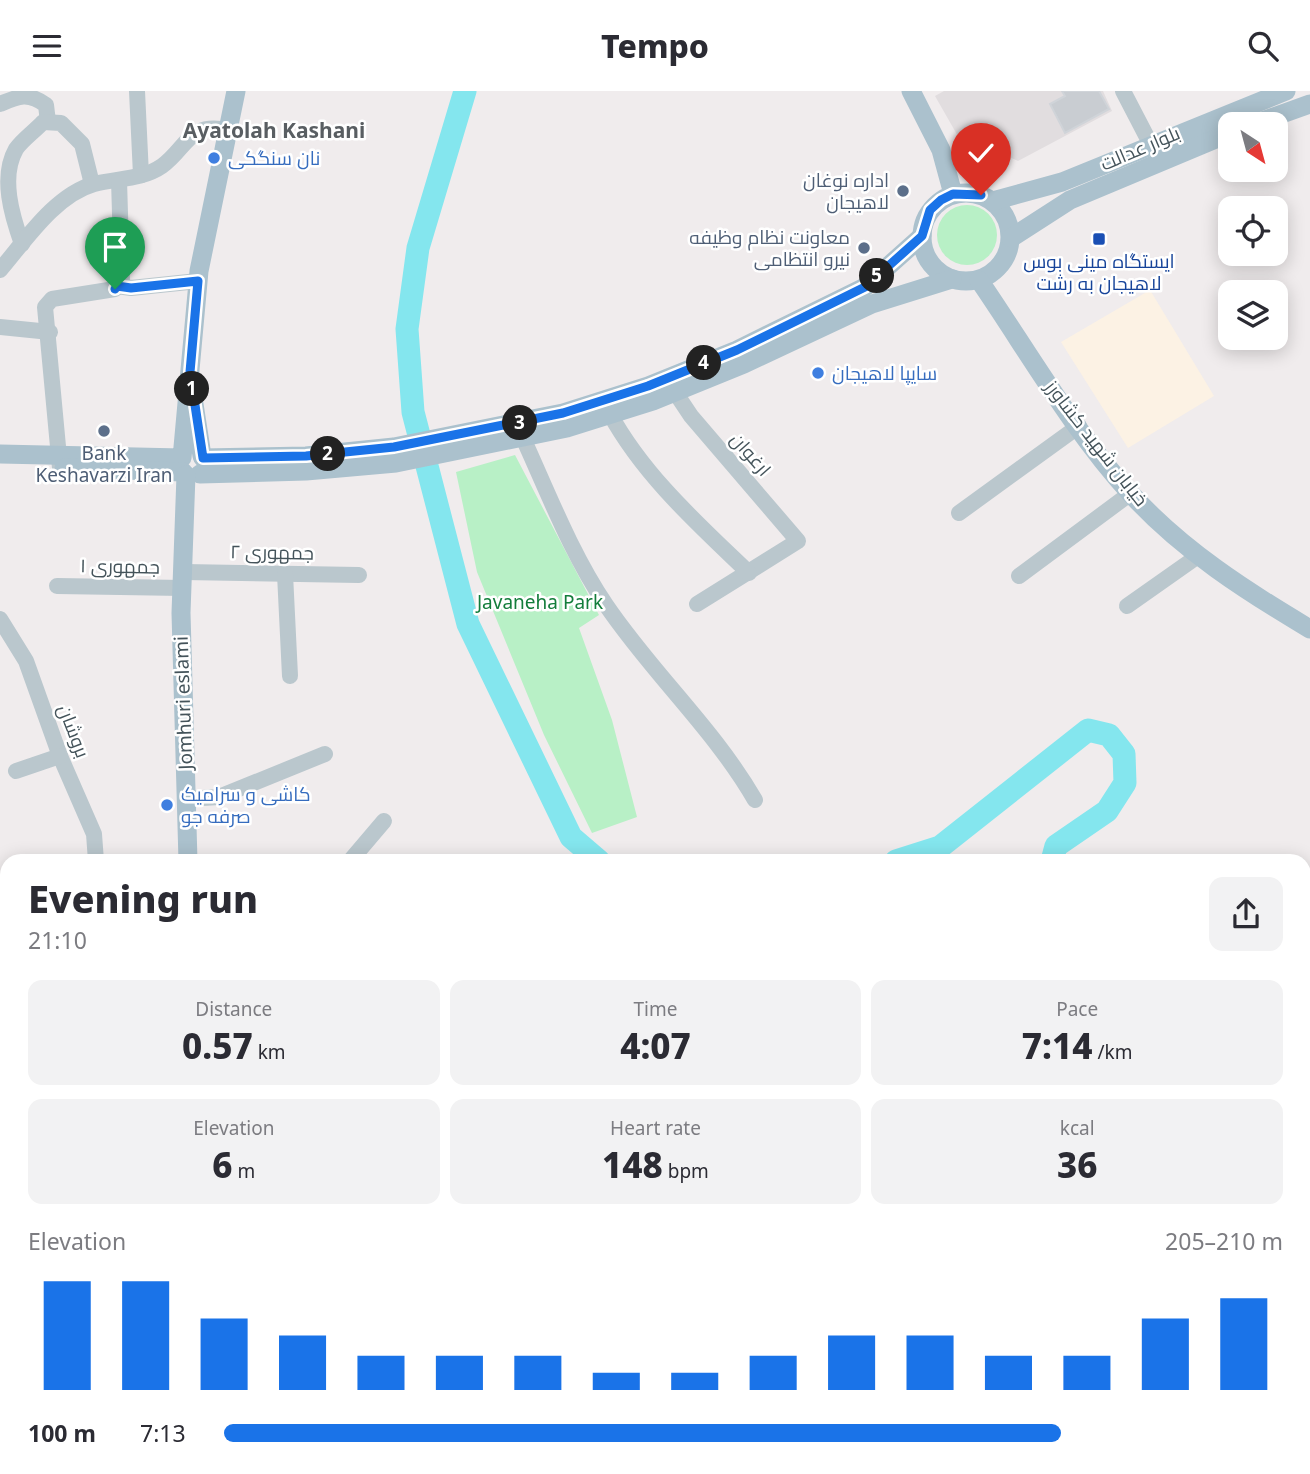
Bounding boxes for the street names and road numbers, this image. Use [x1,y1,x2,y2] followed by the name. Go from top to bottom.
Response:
[1096,120,1184,176] street label: بلوار عدالت
[1039,374,1154,511] street label: خیابان شهید کشاورز
[725,427,777,481] street label: ارغوان
[230,538,314,566] street label: جمهوری ۲
[80,552,160,580] street label: جمهوری ۱
[168,636,198,772] street label: Jomhuri eslami
[52,701,96,761] street label: بروشان

